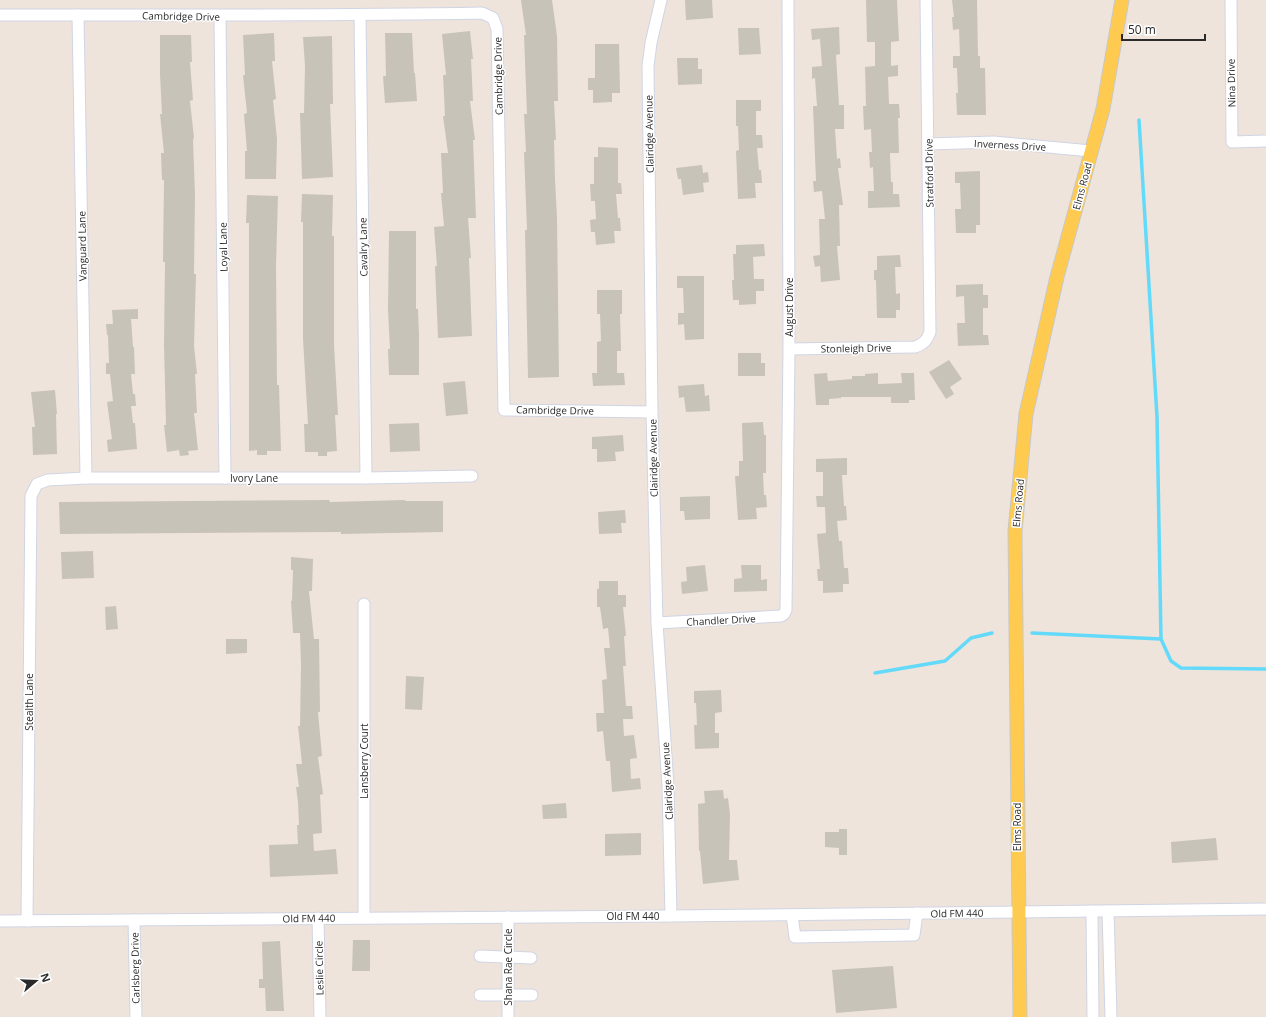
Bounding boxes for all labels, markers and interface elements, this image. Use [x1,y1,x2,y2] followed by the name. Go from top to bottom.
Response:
[142,8,221,24] street label: Cambridge Drive
[1122,16,1205,42] scale bar
[1128,21,1156,38] text: 50 m
[490,36,506,115] street label: Cambridge Drive
[1224,58,1238,108] street label: Nina Drive
[641,94,657,173] street label: Clairidge Avenue
[974,136,1047,154] street label: Inverness Drive
[921,138,937,208] street label: Stratford Drive
[1069,161,1095,211] street label: Elms Road
[74,210,90,281] street label: Vanguard Lane
[355,217,371,277] street label: Cavalry Lane
[216,222,230,272] street label: Loyal Lane
[782,277,796,337] street label: August Drive
[821,340,892,356] street label: Stonleigh Drive
[516,402,595,418] street label: Cambridge Drive
[645,418,661,497] street label: Clairidge Avenue
[230,471,278,485] street label: Ivory Lane
[1009,478,1027,528] street label: Elms Road
[686,611,756,629] street label: Chandler Drive
[22,673,36,731] street label: Stealth Lane
[357,723,371,799] street label: Lansberry Court
[658,741,676,820] street label: Clairidge Avenue
[1010,803,1024,851] street label: Elms Road
[930,906,984,920] street label: Old FM 440
[607,909,660,923] street label: Old FM 440
[282,911,336,925] street label: Old FM 440
[501,928,515,1006] street label: Shana Rae Circle
[127,932,143,1004] street label: Carlsberg Drive
[312,940,326,995] street label: Leslie Circle
[16,961,56,1001] north arrow
[37,971,54,984] text: N

